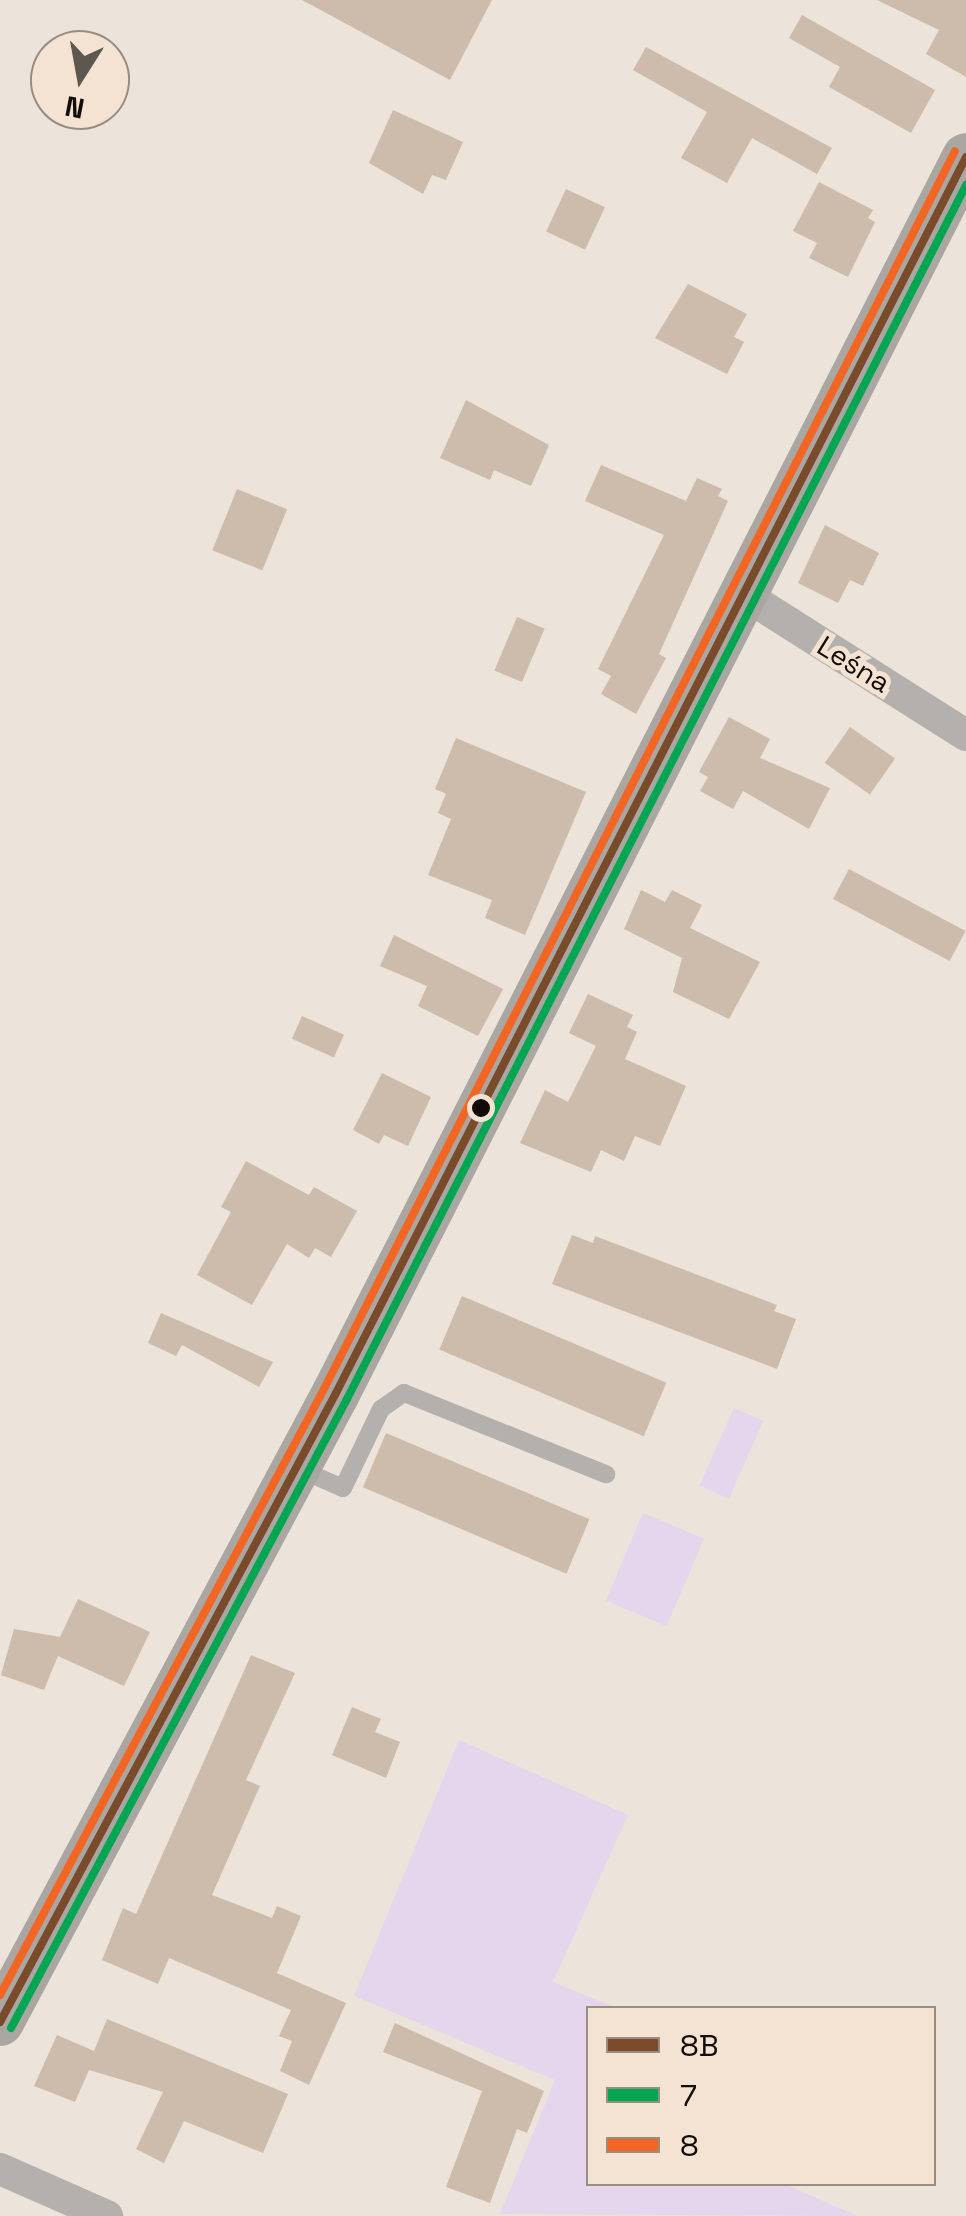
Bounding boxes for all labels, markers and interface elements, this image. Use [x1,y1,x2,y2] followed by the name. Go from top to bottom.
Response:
[30,30,130,130] north arrow
[62,88,87,127] text: N
[811,629,897,699] street label: Leśna
[471,1098,491,1118] unlabelled marker
[586,2006,936,2186] legend
[680,2026,719,2065] text: 8B
[680,2076,697,2115] text: 7
[680,2126,699,2165] text: 8

